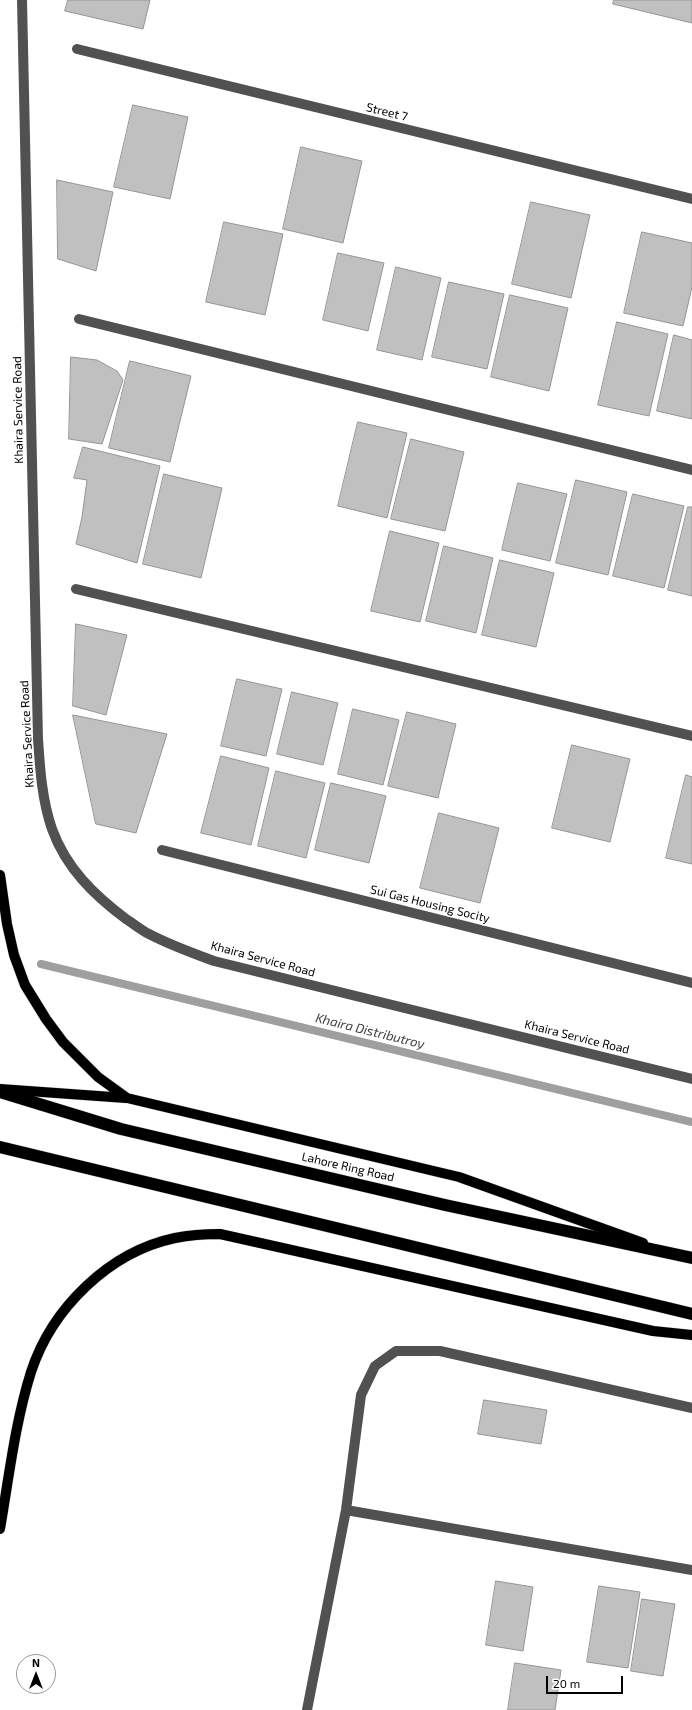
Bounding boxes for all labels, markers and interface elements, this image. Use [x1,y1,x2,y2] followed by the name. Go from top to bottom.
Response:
[365,100,409,124] street label: Street 7
[10,356,26,464] street label: Khaira Service Road
[17,680,37,788] street label: Khaira Service Road
[369,882,491,926] street label: Sui Gas Housing Socity
[209,938,317,980] street label: Khaira Service Road
[314,1010,426,1052] water label: Khaira Distributroy
[523,1017,631,1057] street label: Khaira Service Road
[300,1149,396,1185] street label: Lahore Ring Road
[16,1654,56,1694] north arrow
[32,1656,40,1669] text: N
[548,1668,625,1694] scale bar
[553,1676,580,1690] text: 20 m

